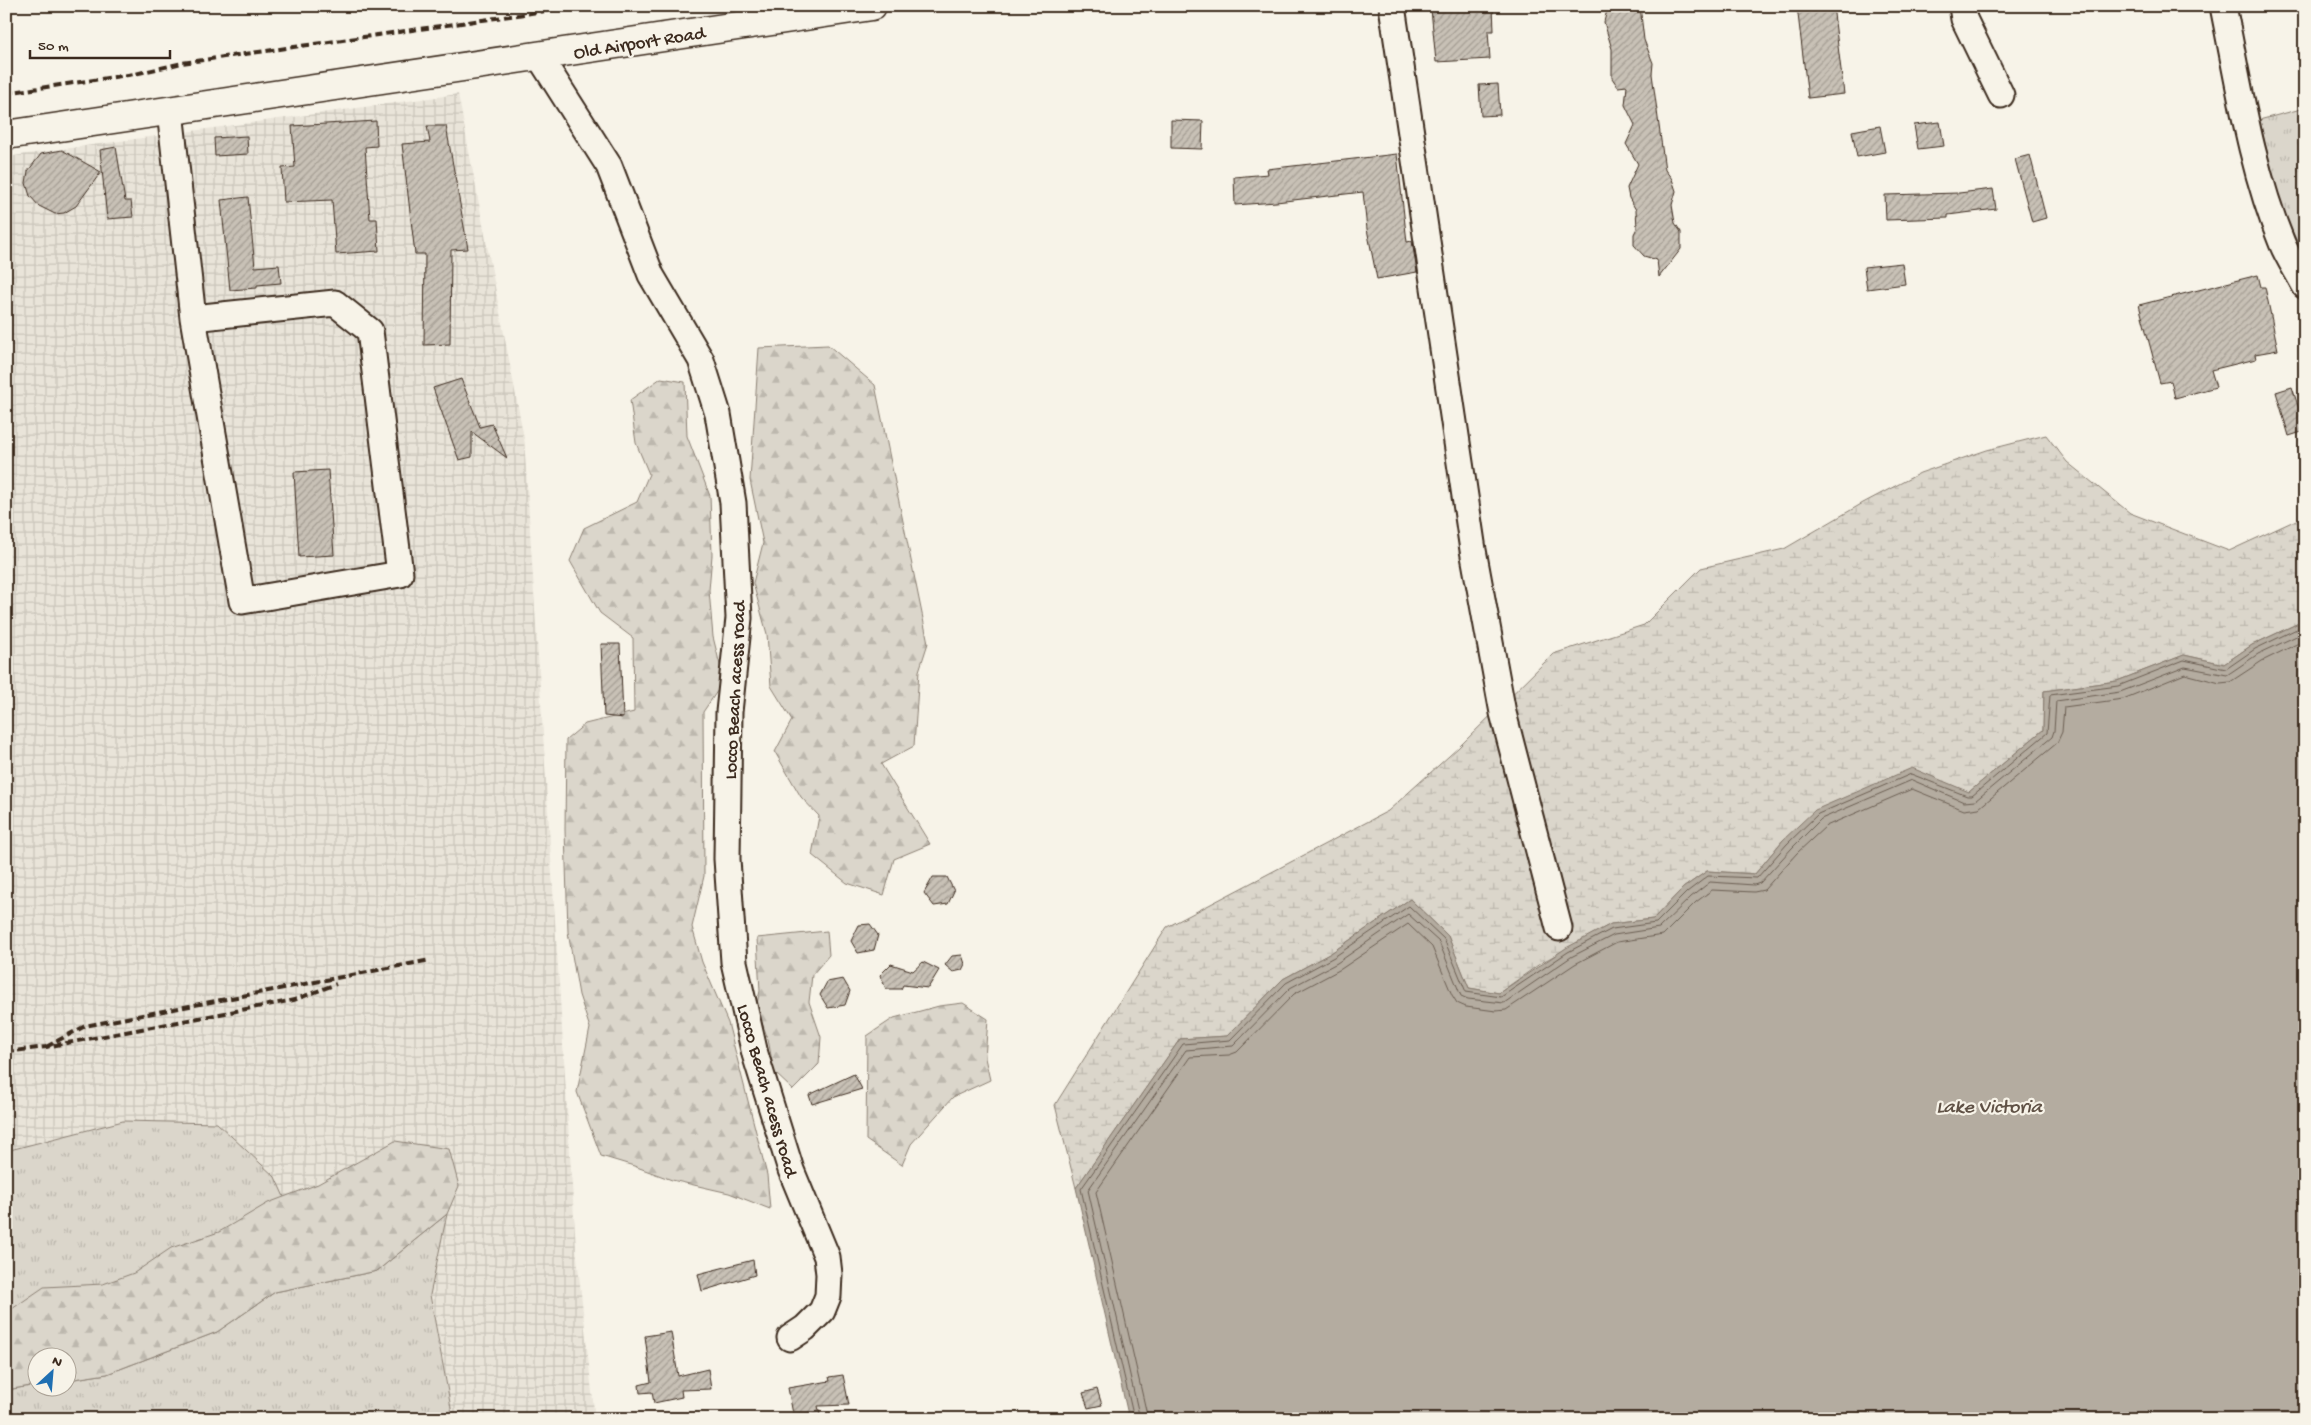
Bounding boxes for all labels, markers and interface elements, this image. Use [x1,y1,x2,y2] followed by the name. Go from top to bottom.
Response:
[572,22,709,66] street label: Old Airport Road
[30,28,170,60] scale bar
[38,38,69,56] text: 50 m
[720,598,753,780] street label: Locco Beach acess road
[730,1002,802,1182] street label: Locco Beach acess road
[1936,1097,2044,1120] water label: Lake Victoria
[28,1348,78,1398] north arrow
[49,1353,64,1372] text: N

